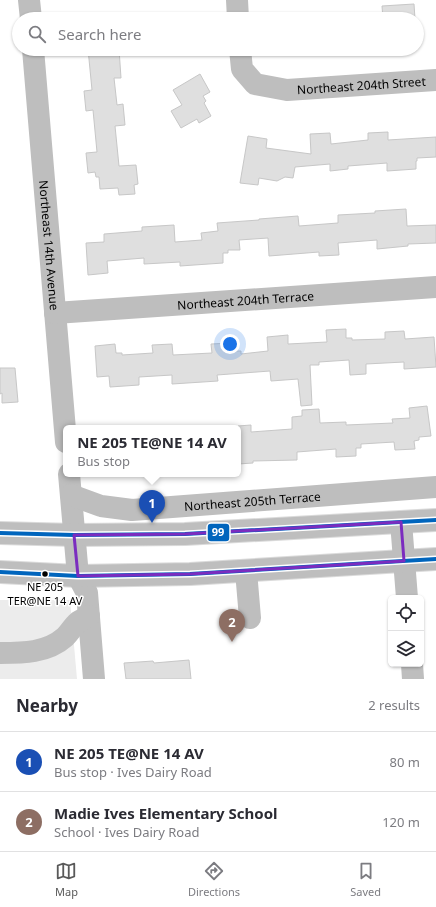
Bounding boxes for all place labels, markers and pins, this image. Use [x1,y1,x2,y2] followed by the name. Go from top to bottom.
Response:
[139,490,165,523] pin: 1
[40,569,50,579] marker: NE 205 TER@NE 14 AV
[8,579,83,608] place label: NE 205 TER@NE 14 AV
[219,609,245,642] pin: 2

